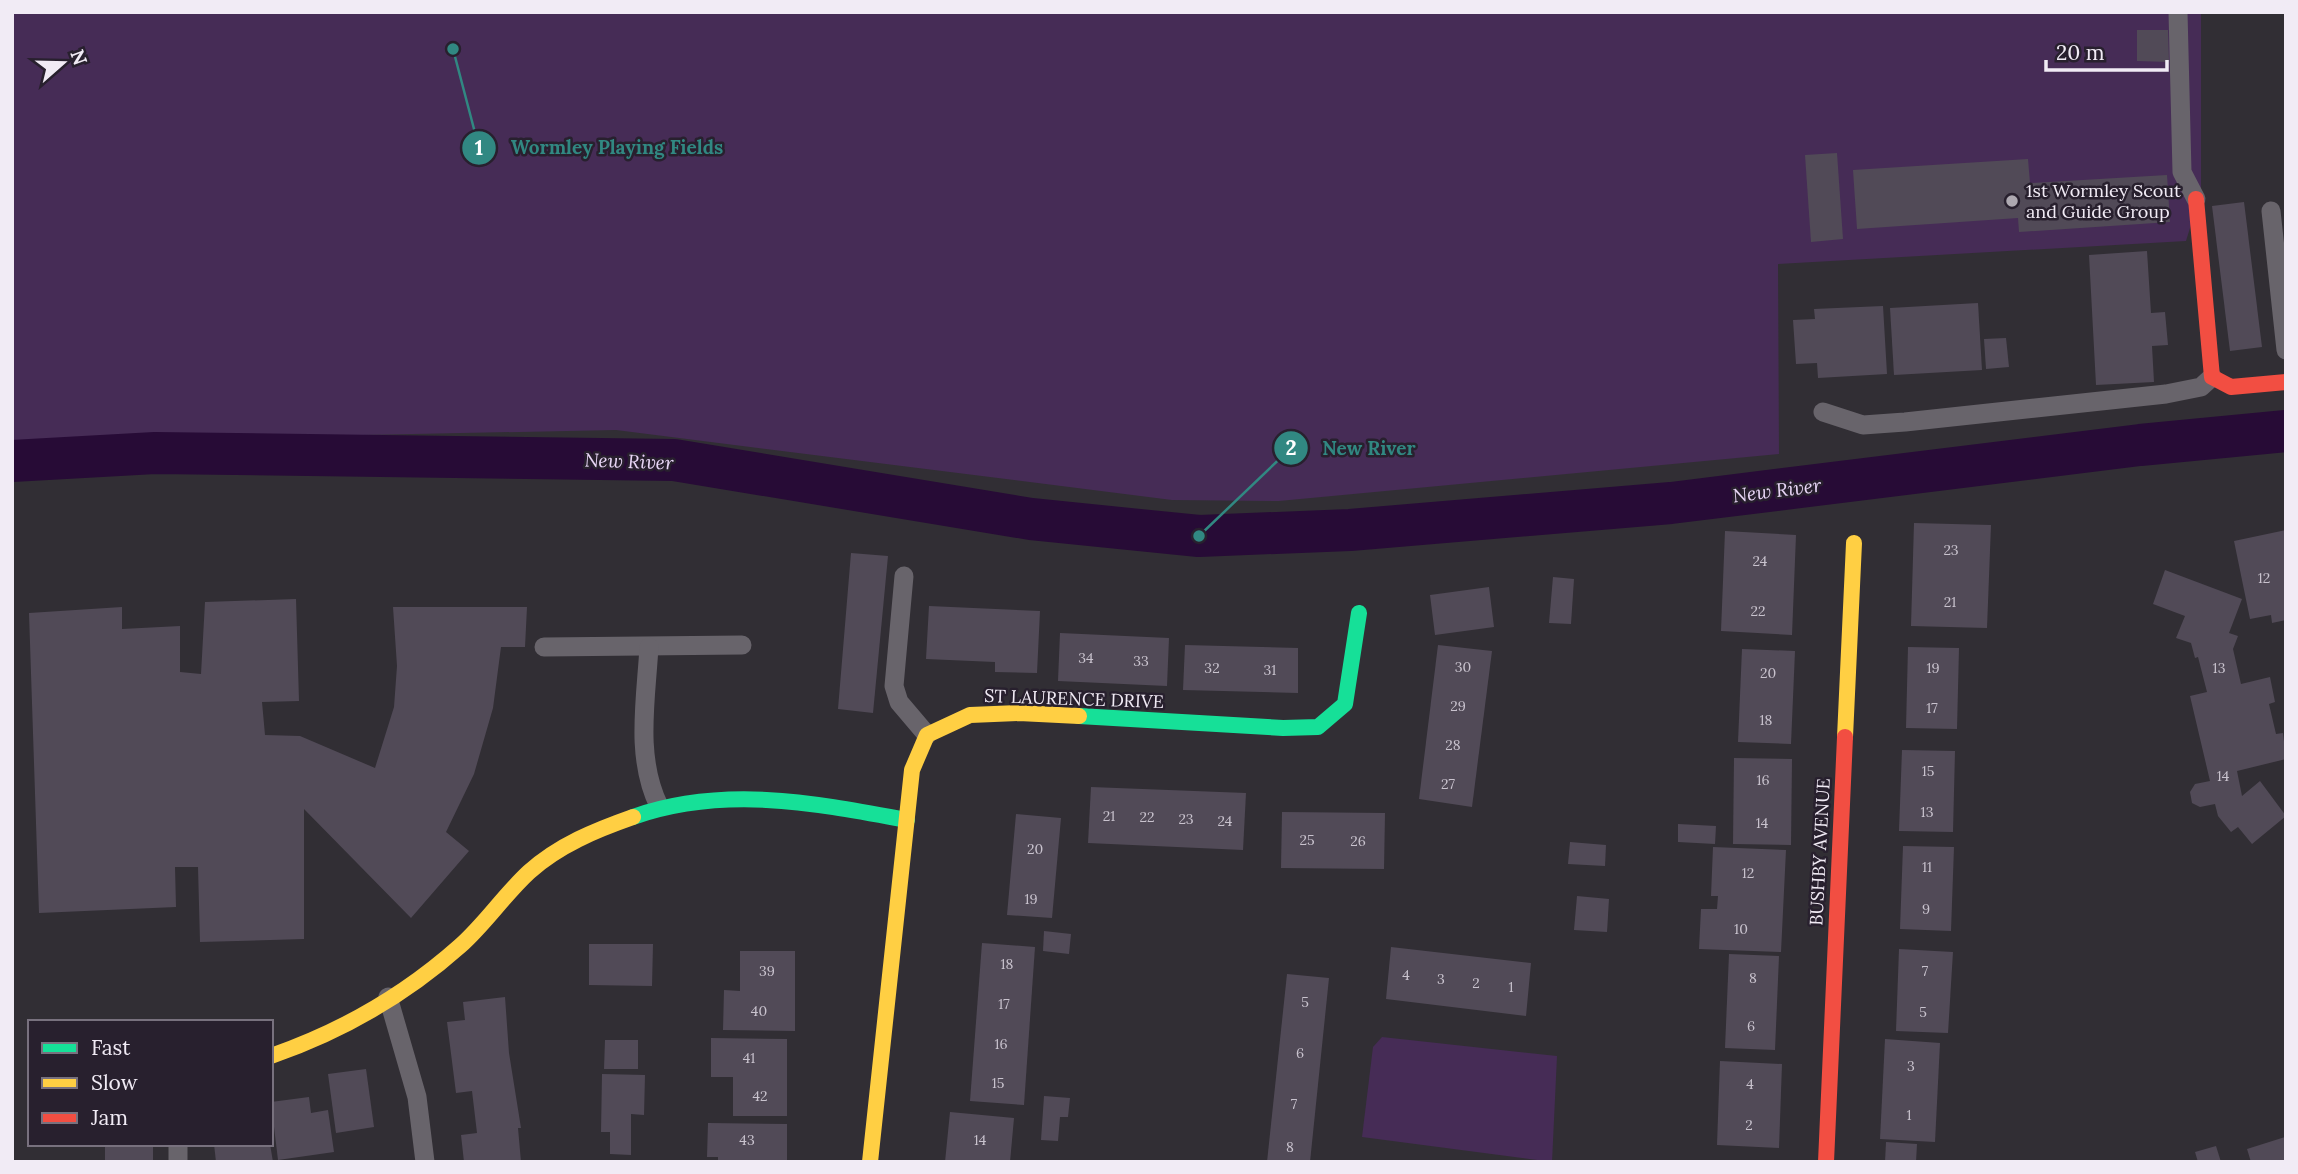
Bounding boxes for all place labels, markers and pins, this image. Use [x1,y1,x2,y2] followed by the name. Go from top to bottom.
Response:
[461,128,737,168] callout: Wormley Playing Fields
[2026,179,2181,223] place label: 1st Wormley Scout and Guide Group
[2004,193,2020,209] marker: 1st Wormley Scout and Guide Group
[1274,428,1430,468] callout: New River

